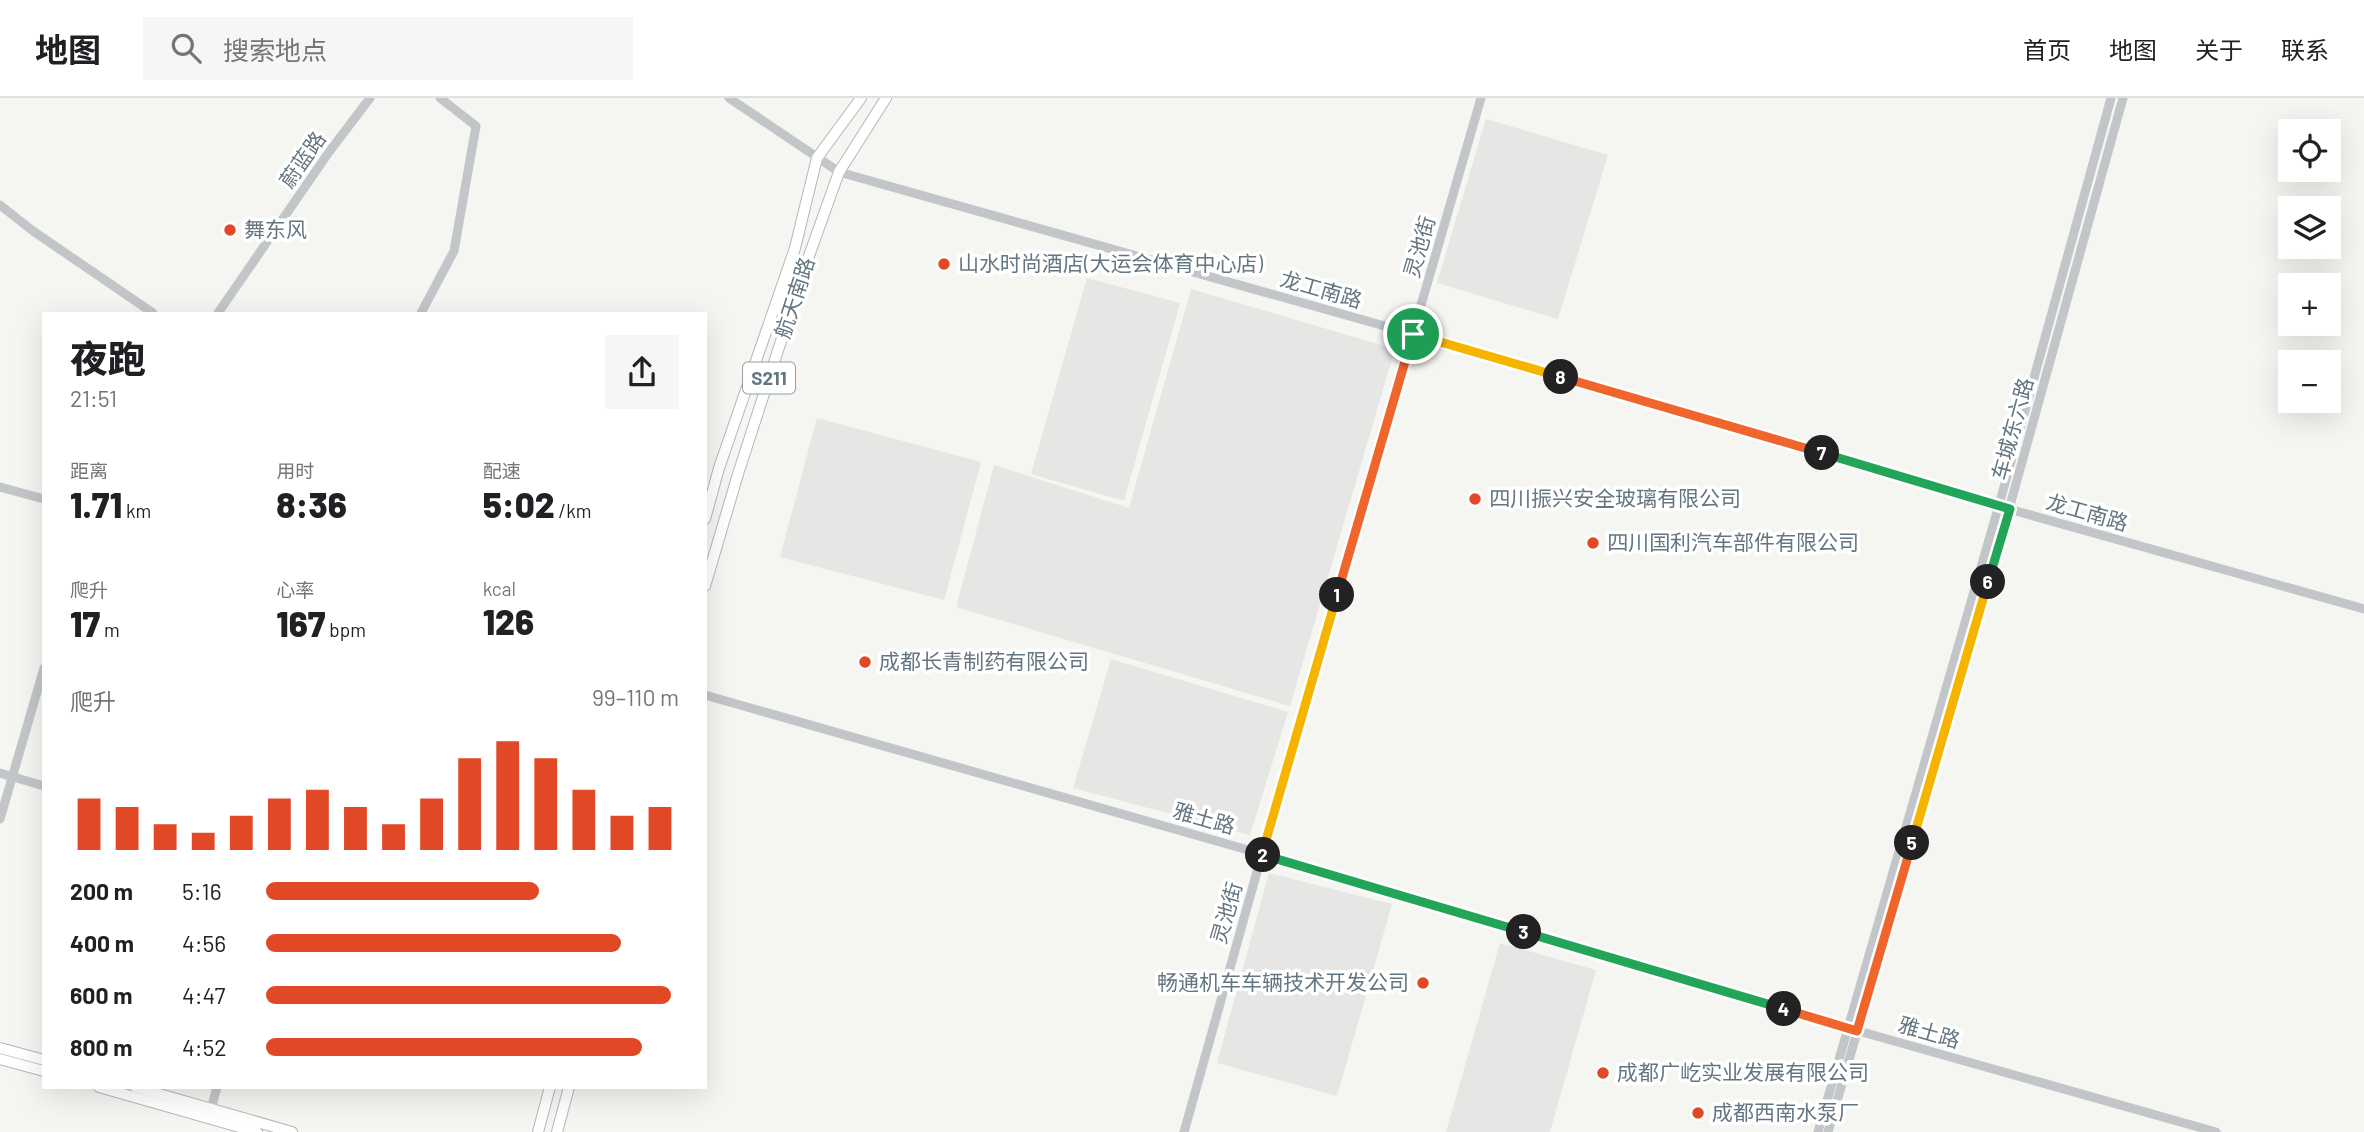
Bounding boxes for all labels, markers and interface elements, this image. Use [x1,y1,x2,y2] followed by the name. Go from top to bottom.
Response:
[143,17,633,80] search box
[35,29,101,69] text: 地图
[167,29,205,67] icon: search
[223,34,327,65] text: 搜索地点
[2023,35,2071,64] text: 首页
[2109,35,2157,64] text: 地图
[2195,35,2243,64] text: 关于
[2281,35,2329,64] text: 联系
[2278,119,2341,413] map controls
[2278,119,2341,182] button: locate
[273,126,330,192] street label: 蔚蓝路
[2278,196,2341,259] button: layers
[1398,213,1439,280] street label: 灵池街
[244,216,307,241] place label: 舞东风
[222,222,238,238] marker: 舞东风
[958,250,1263,275] place label: 山水时尚酒店(大运会体育中心店)
[769,254,818,341] street label: 航天南路
[936,256,952,272] marker: 山水时尚酒店(大运会体育中心店)
[1278,265,1365,312] street label: 龙工南路
[2278,273,2341,336] button: +
[1383,304,1443,364] pin
[1394,315,1432,353] icon: arrive
[70,335,146,381] text: 夜跑
[605,335,679,409] button: share
[2278,350,2341,413] button: −
[1544,360,1578,394] pin: 8
[743,362,795,394] road number: S211
[1555,365,1566,388] text: 8
[1986,375,2037,483] street label: 车城东六路
[70,384,117,412] text: 21:51
[1804,436,1840,470] pin: 7
[1817,441,1826,464] text: 7
[70,459,108,482] text: 距离
[276,459,314,482] text: 用时
[483,459,521,482] text: 配速
[70,483,122,525] text: 1.71
[276,483,347,525] text: 8:36
[483,483,555,525] text: 5:02
[1489,485,1741,510] place label: 四川振兴安全玻璃有限公司
[2044,488,2131,535] street label: 龙工南路
[1467,491,1483,507] marker: 四川振兴安全玻璃有限公司
[122,499,151,522] text: km
[555,499,591,522] text: /km
[1607,529,1859,554] place label: 四川国利汽车部件有限公司
[1585,535,1601,551] marker: 四川国利汽车部件有限公司
[1970,564,2006,600] pin: 6
[1982,570,1993,593] text: 6
[483,577,516,600] text: kcal
[70,578,108,601] text: 爬升
[276,578,314,601] text: 心率
[1320,578,1354,612] pin: 1
[1333,583,1340,606] text: 1
[483,600,534,642] text: 126
[70,602,100,644] text: 17
[276,602,325,644] text: 167
[100,618,120,641] text: m
[325,618,366,641] text: bpm
[879,648,1089,673] place label: 成都长青制药有限公司
[857,654,873,670] marker: 成都长青制药有限公司
[592,683,679,711] text: 99–110 m
[70,687,116,715] text: 爬升
[1171,797,1238,838] street label: 雅土路
[1895,826,1930,860] pin: 5
[1906,831,1917,854] text: 5
[1246,838,1280,872] pin: 2
[1257,843,1268,866] text: 2
[70,877,133,905] text: 200 m
[182,877,222,905] text: 5:16
[1205,879,1246,946] street label: 灵池街
[1506,914,1542,950] pin: 3
[1518,920,1529,943] text: 3
[70,929,134,957] text: 400 m
[182,929,226,957] text: 4:56
[1157,969,1409,994] place label: 畅通机车车辆技术开发公司
[1415,975,1431,991] marker: 畅通机车车辆技术开发公司
[70,981,132,1009] text: 600 m
[182,981,225,1009] text: 4:47
[1766,992,1802,1026] pin: 4
[1778,997,1789,1020] text: 4
[1896,1011,1963,1052] street label: 雅土路
[70,1033,132,1061] text: 800 m
[182,1033,227,1061] text: 4:52
[1617,1059,1869,1084] place label: 成都广屹实业发展有限公司
[1595,1065,1611,1081] marker: 成都广屹实业发展有限公司
[1712,1099,1859,1124] place label: 成都西南水泵厂
[1690,1105,1706,1121] marker: 成都西南水泵厂

